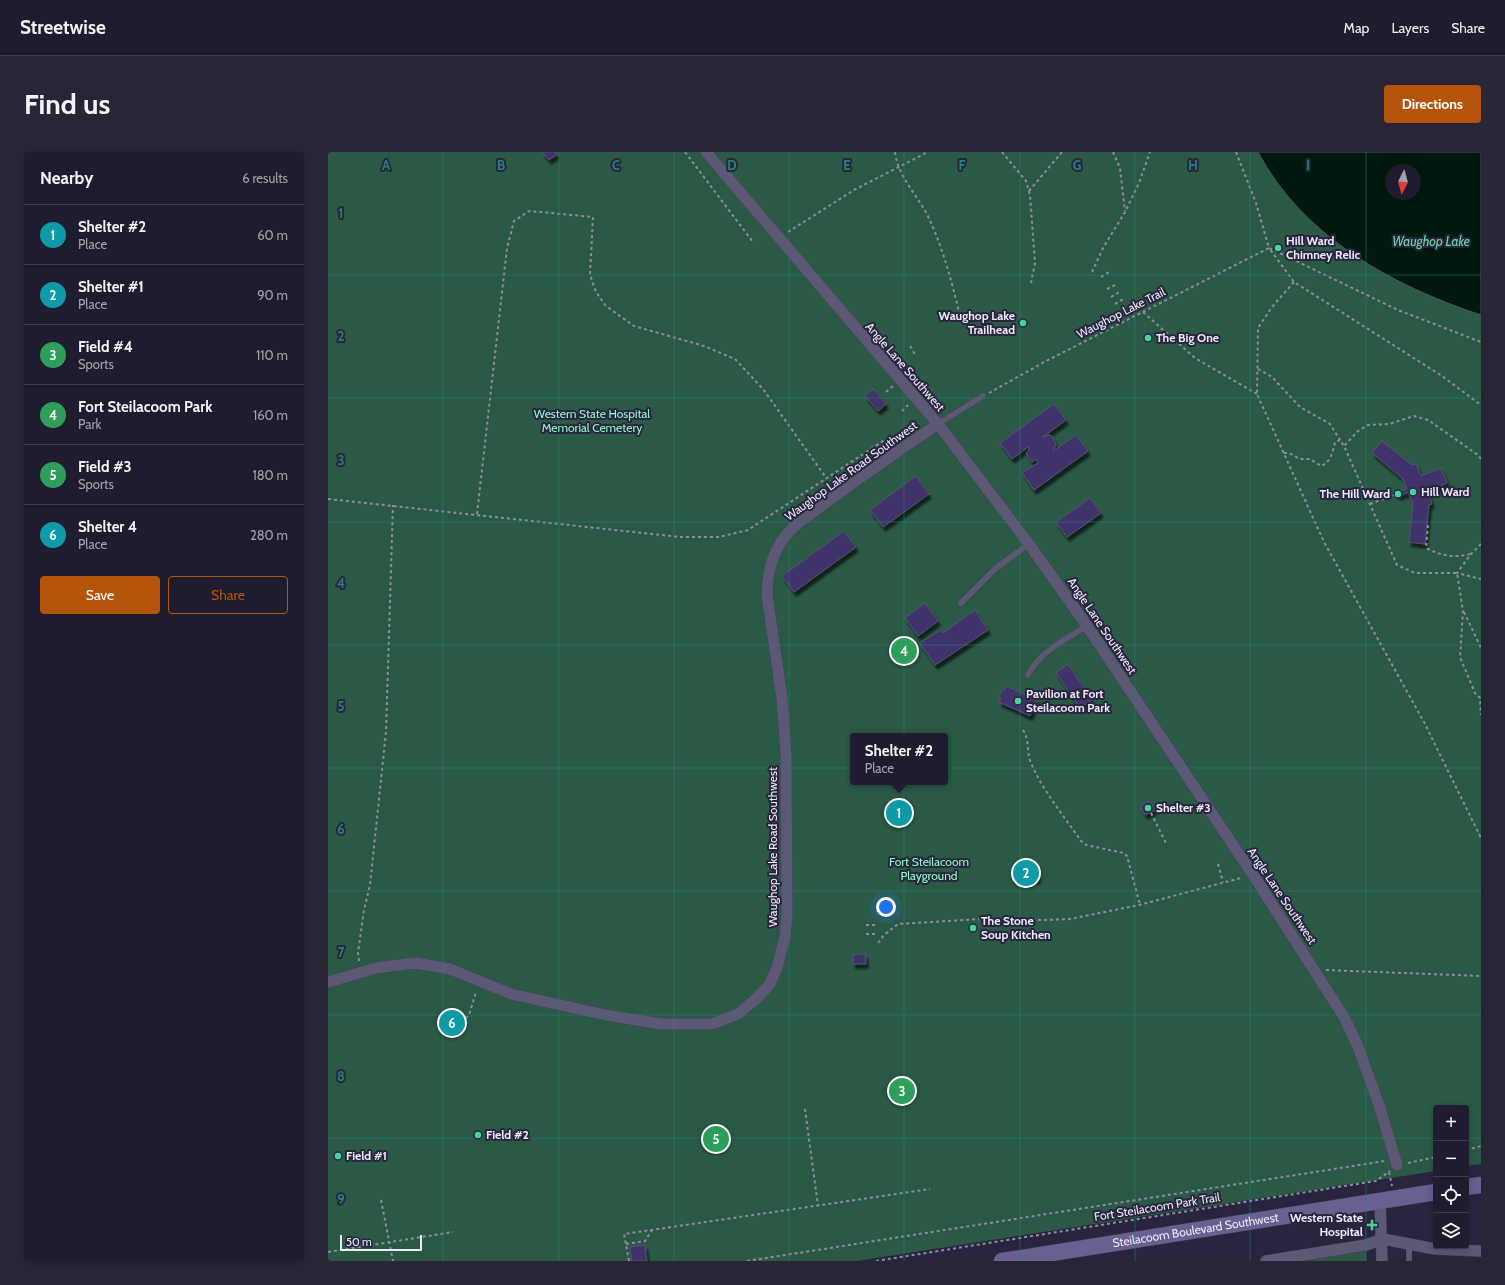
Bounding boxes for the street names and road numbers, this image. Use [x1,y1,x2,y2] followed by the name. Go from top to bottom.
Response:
[1074,284,1168,341] street label: Waughop Lake Trail
[863,319,948,414] street label: Angle Lane Southwest
[782,418,920,524] street label: Waughop Lake Road Southwest
[1065,575,1140,677] street label: Angle Lane Southwest
[765,767,780,927] street label: Waughop Lake Road Southwest
[1245,845,1320,947] street label: Angle Lane Southwest
[1093,1189,1221,1224] street label: Fort Steilacoom Park Trail
[1111,1209,1280,1250] street label: Steilacoom Boulevard Southwest

